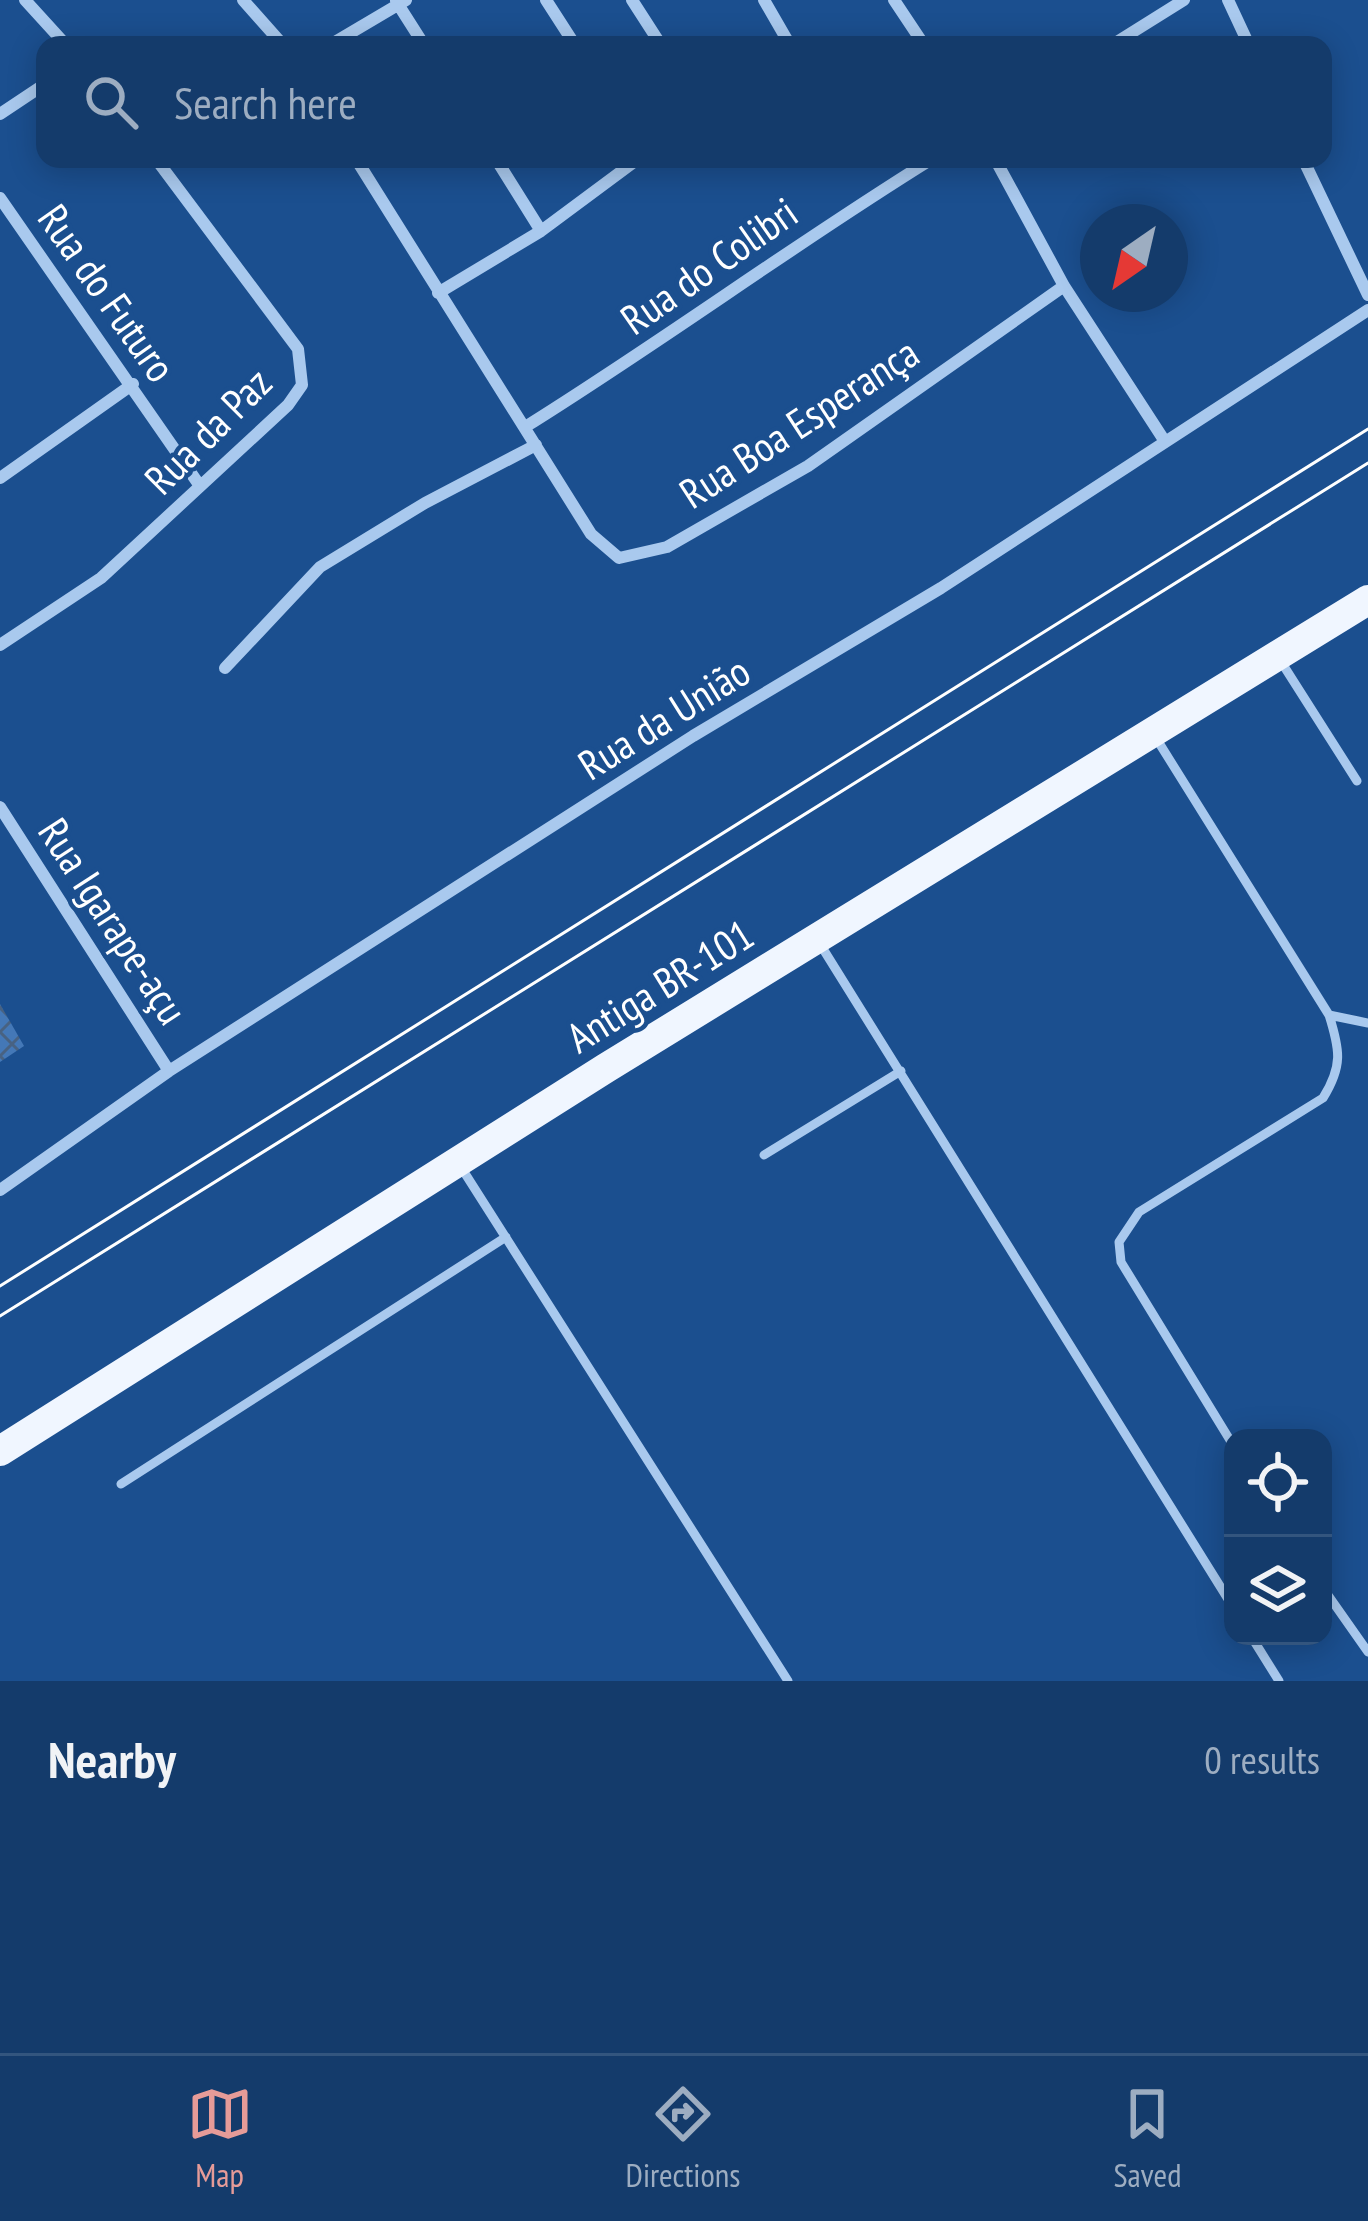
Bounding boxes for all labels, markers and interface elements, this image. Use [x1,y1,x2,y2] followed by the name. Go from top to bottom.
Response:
[36,36,1332,168] search box
[78,69,144,135] icon: search
[174,73,357,131] text: Search here
[610,185,808,346] street label: Rua do Colibri
[26,193,189,392] street label: Rua do Futuro
[1080,204,1188,312] north arrow
[669,325,929,520] street label: Rua Boa Esperança
[132,355,283,506] street label: Rua da Paz
[568,643,760,792] street label: Rua da União
[26,807,200,1034] street label: Rua Igarape-açu
[556,907,763,1065] street label: Antiga BR-101
[1224,1429,1332,1645] map controls
[1224,1429,1332,1537] button: locate
[1224,1537,1332,1645] button: layers
[48,1726,176,1792] text: Nearby
[1204,1734,1320,1785] text: 0 results
[187,2081,253,2196] tab: Map
[626,2081,740,2196] tab: Directions
[1113,2081,1181,2196] tab: Saved

